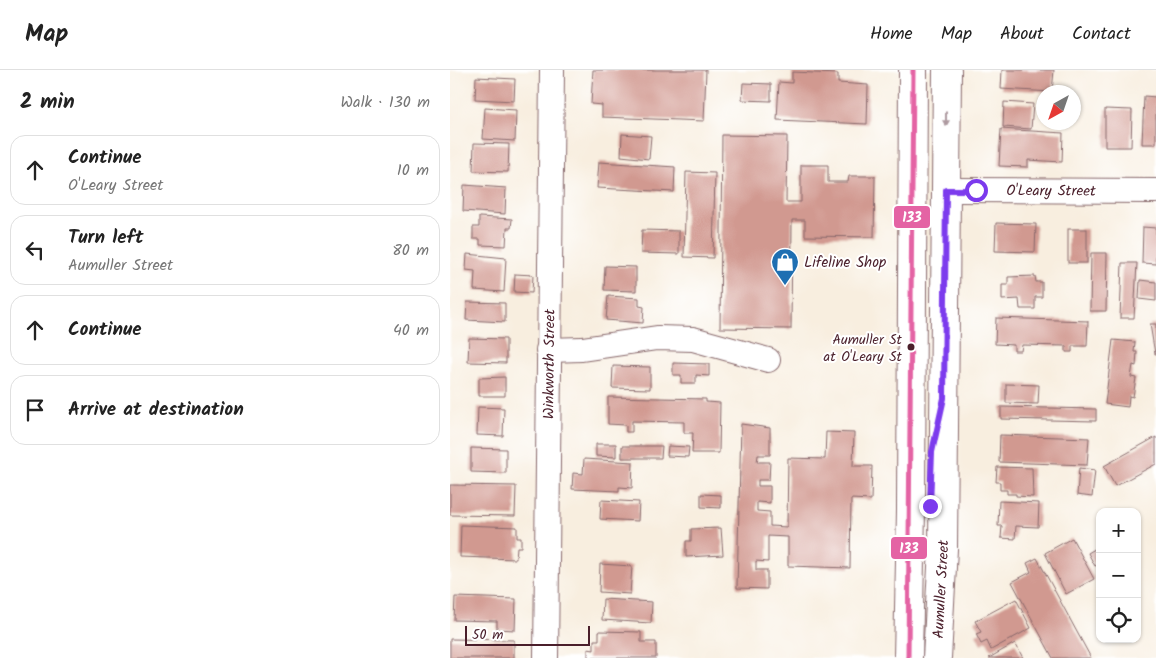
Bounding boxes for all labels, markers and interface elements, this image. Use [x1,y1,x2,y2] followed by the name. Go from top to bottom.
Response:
[25,15,68,54] text: Map
[870,20,913,49] text: Home
[941,20,972,49] text: Map
[1000,20,1044,49] text: About
[1072,20,1131,49] text: Contact
[1036,85,1081,130] north arrow
[20,86,75,119] text: 2 min
[341,90,430,115] text: Walk · 130 m
[942,111,950,127] one-way arrow
[68,143,141,173] text: Continue
[21,156,49,184] icon: ahead
[397,158,429,183] text: 10 m
[68,173,163,198] text: O'Leary Street
[965,179,988,202] route start
[1006,179,1096,204] street label: O'Leary Street
[893,205,931,229] line badge: 133
[902,207,922,229] text: 133
[68,223,143,253] text: Turn left
[21,236,49,264] icon: left
[392,238,429,263] text: 80 m
[770,247,800,286] shop icon: Lifeline Shop
[804,251,886,275] place label: Lifeline Shop
[68,253,173,278] text: Aumuller Street
[537,309,563,419] street label: Winkworth Street
[68,315,141,345] text: Continue
[21,316,49,344] icon: ahead
[393,318,429,343] text: 40 m
[824,329,903,368] place label: Aumuller St at O'Leary St
[906,342,916,352] marker: Aumuller St at O'Leary St
[68,395,244,425] text: Arrive at destination
[21,396,49,424] icon: arrive
[919,495,942,518] route end
[1096,508,1141,643] map controls
[1096,508,1141,553] button: +
[890,536,928,560] line badge: 133
[899,538,919,560] text: 133
[927,540,956,639] street label: Aumuller Street
[1096,553,1141,598] button: −
[1096,598,1141,643] button: locate
[465,623,590,646] scale bar
[472,624,503,646] text: 50 m

